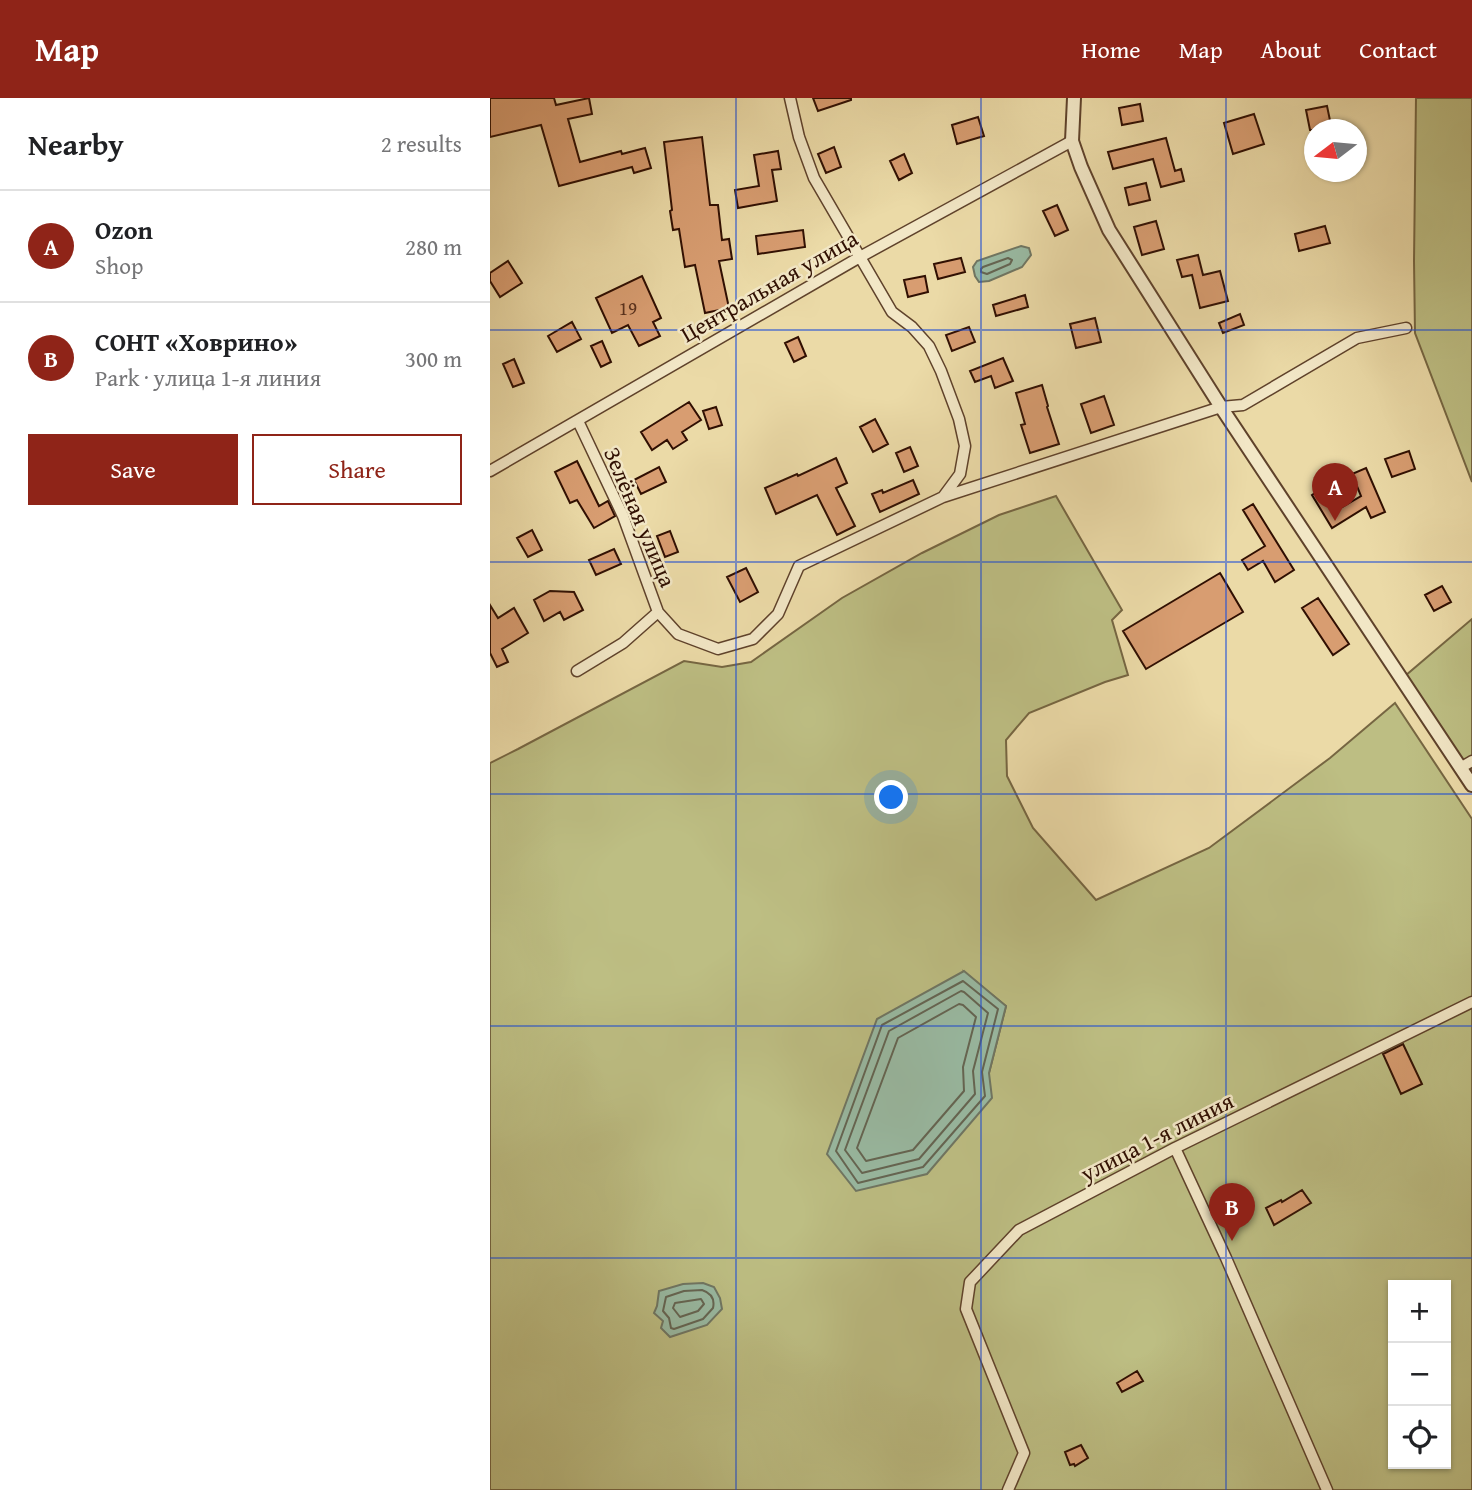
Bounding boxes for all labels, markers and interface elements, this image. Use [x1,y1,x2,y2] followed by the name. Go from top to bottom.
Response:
[35,25,99,73] text: Map
[1082,32,1141,67] text: Home
[1179,32,1223,67] text: Map
[1261,32,1321,67] text: About
[1359,32,1437,67] text: Contact
[1304,119,1367,182] north arrow
[28,122,124,166] text: Nearby
[381,127,462,160] text: 2 results
[95,210,153,249] text: Ozon
[674,221,864,350] street label: Центральная улица
[44,230,58,263] text: A
[405,230,462,263] text: 280 m
[95,249,143,282] text: Shop
[619,294,637,322] house number: 19
[95,322,297,361] text: СОНТ «Ховрино»
[44,342,58,375] text: B
[405,342,462,375] text: 300 m
[95,361,321,394] text: Park · улица 1-я линия
[28,434,238,505] button: Save
[252,434,462,505] button: Share
[596,442,685,592] street label: Зелёная улица
[1312,463,1358,521] pin: A
[874,780,908,814] your location
[1074,1084,1239,1190] street label: улица 1-я линия
[1209,1183,1255,1241] pin: B
[1388,1280,1451,1469] map controls
[1388,1280,1451,1343] button: +
[1388,1343,1451,1406] button: −
[1388,1406,1451,1469] button: locate

